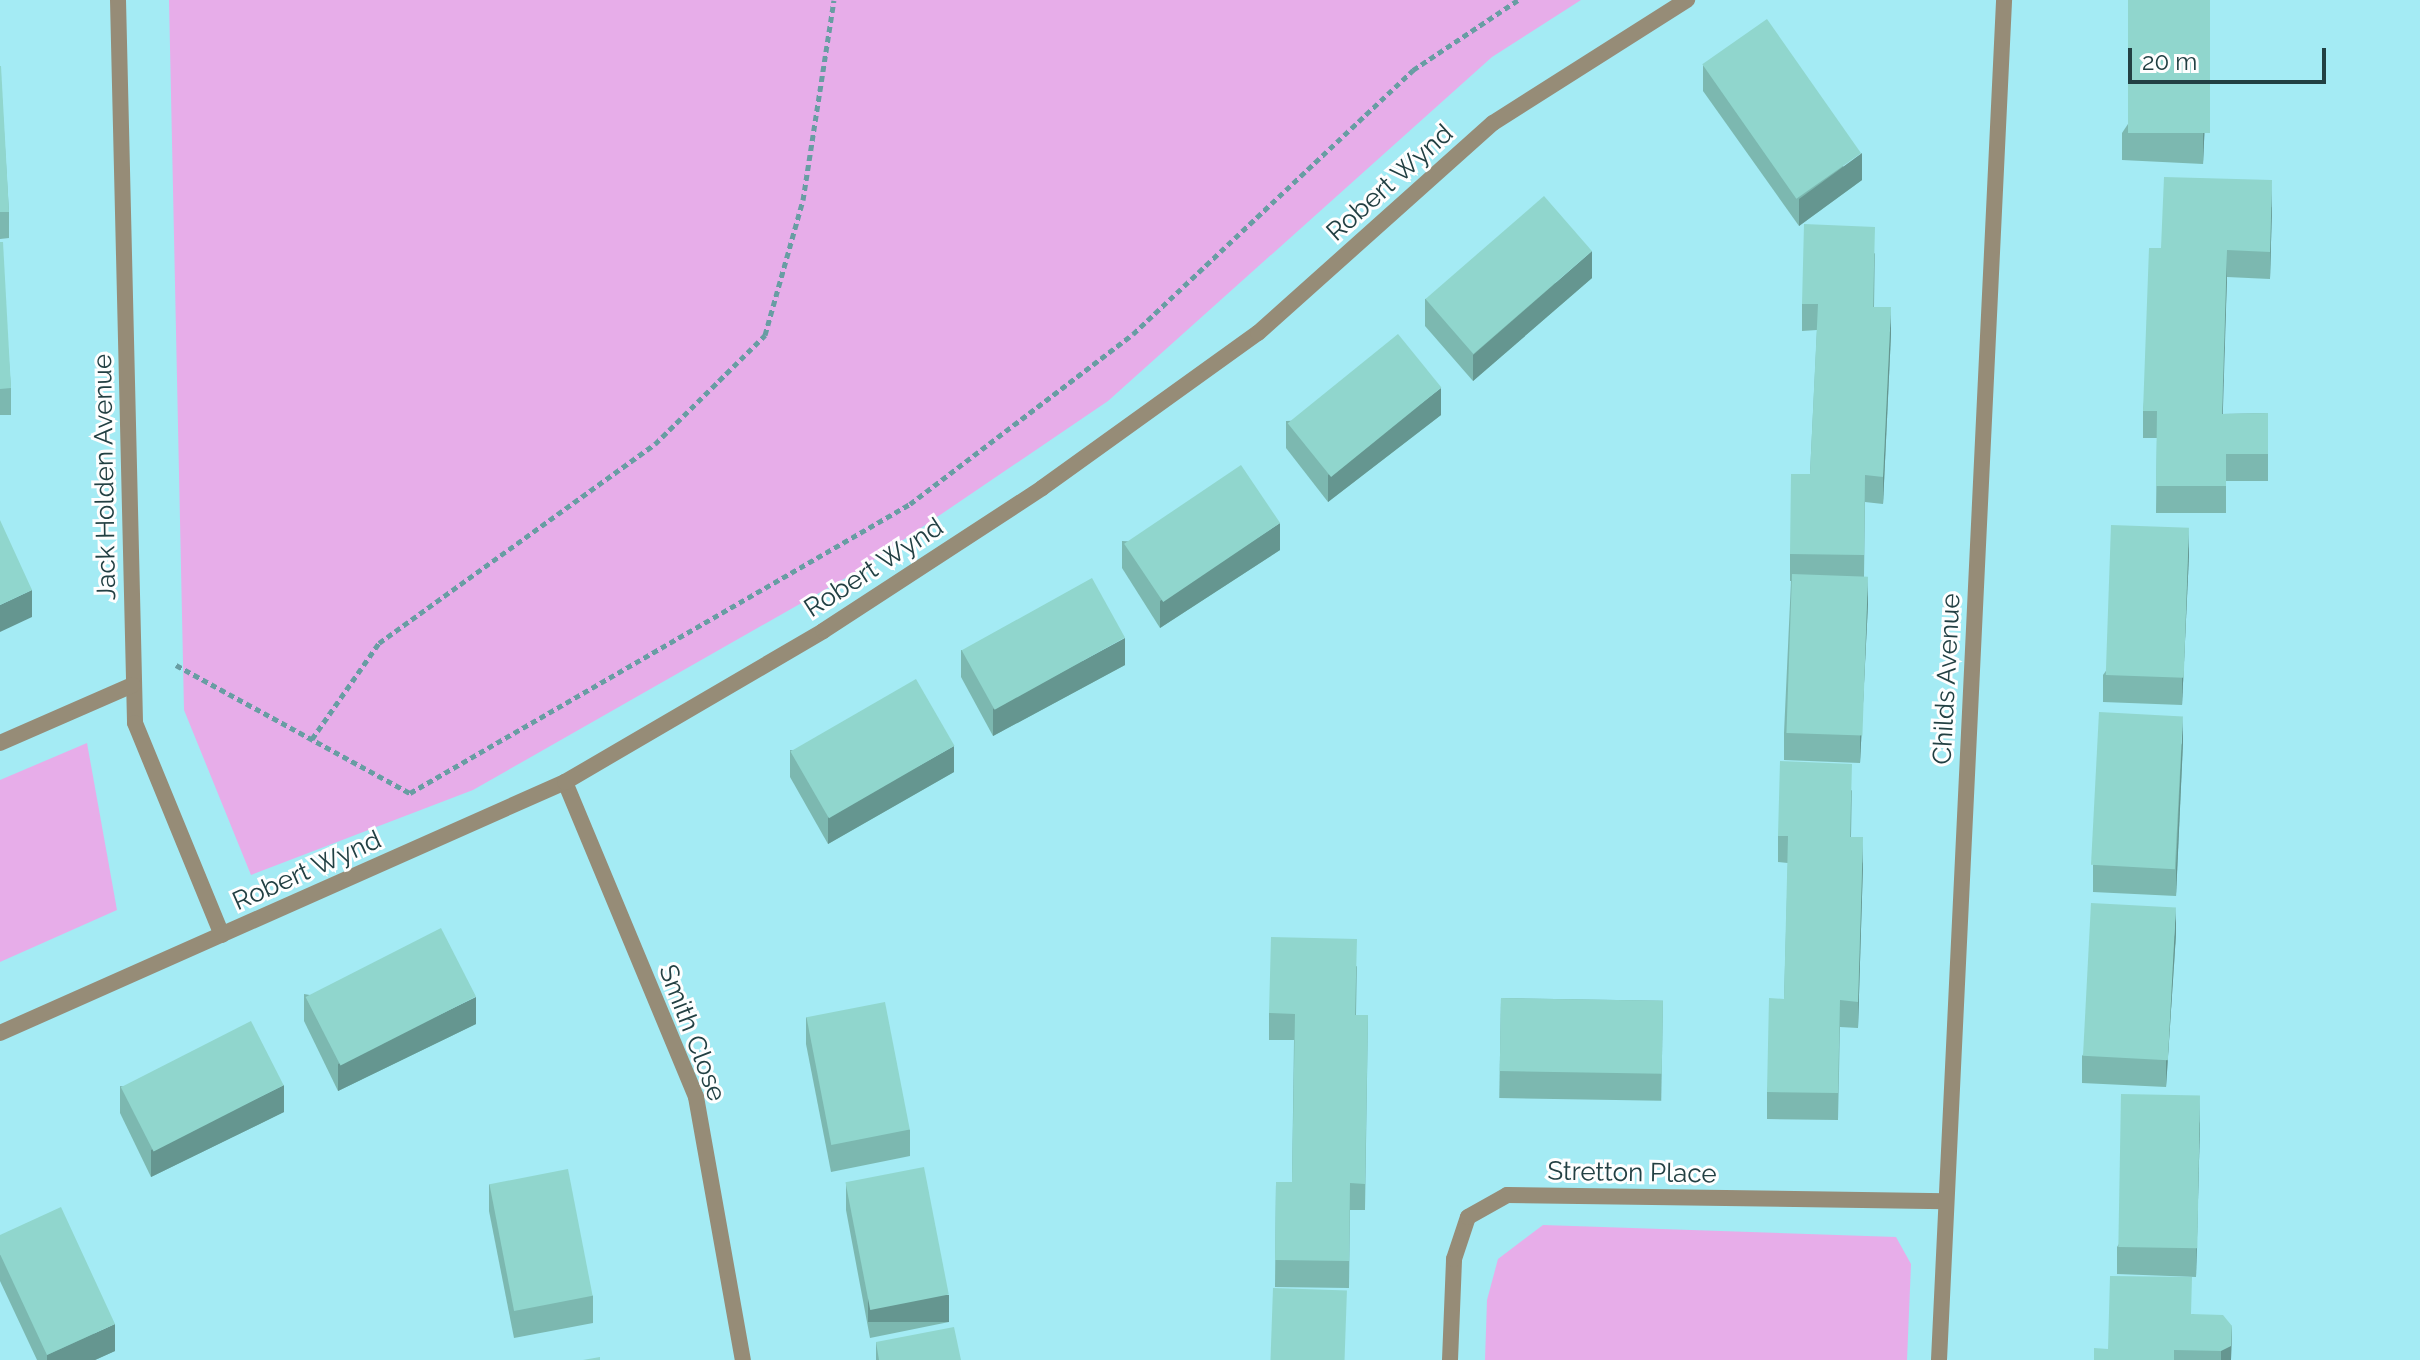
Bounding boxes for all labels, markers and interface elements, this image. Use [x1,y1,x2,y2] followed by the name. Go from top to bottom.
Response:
[2132,32,2330,82] scale bar
[2142,47,2197,76] text: 20 m
[1320,118,1460,248] street label: Robert Wynd
[87,353,123,601] street label: Jack Holden Avenue
[798,511,950,625] street label: Robert Wynd
[1927,592,1967,766] street label: Childs Avenue
[228,824,386,918] street label: Robert Wynd
[652,960,732,1106] street label: Smith Close
[1547,1156,1717,1190] street label: Stretton Place

